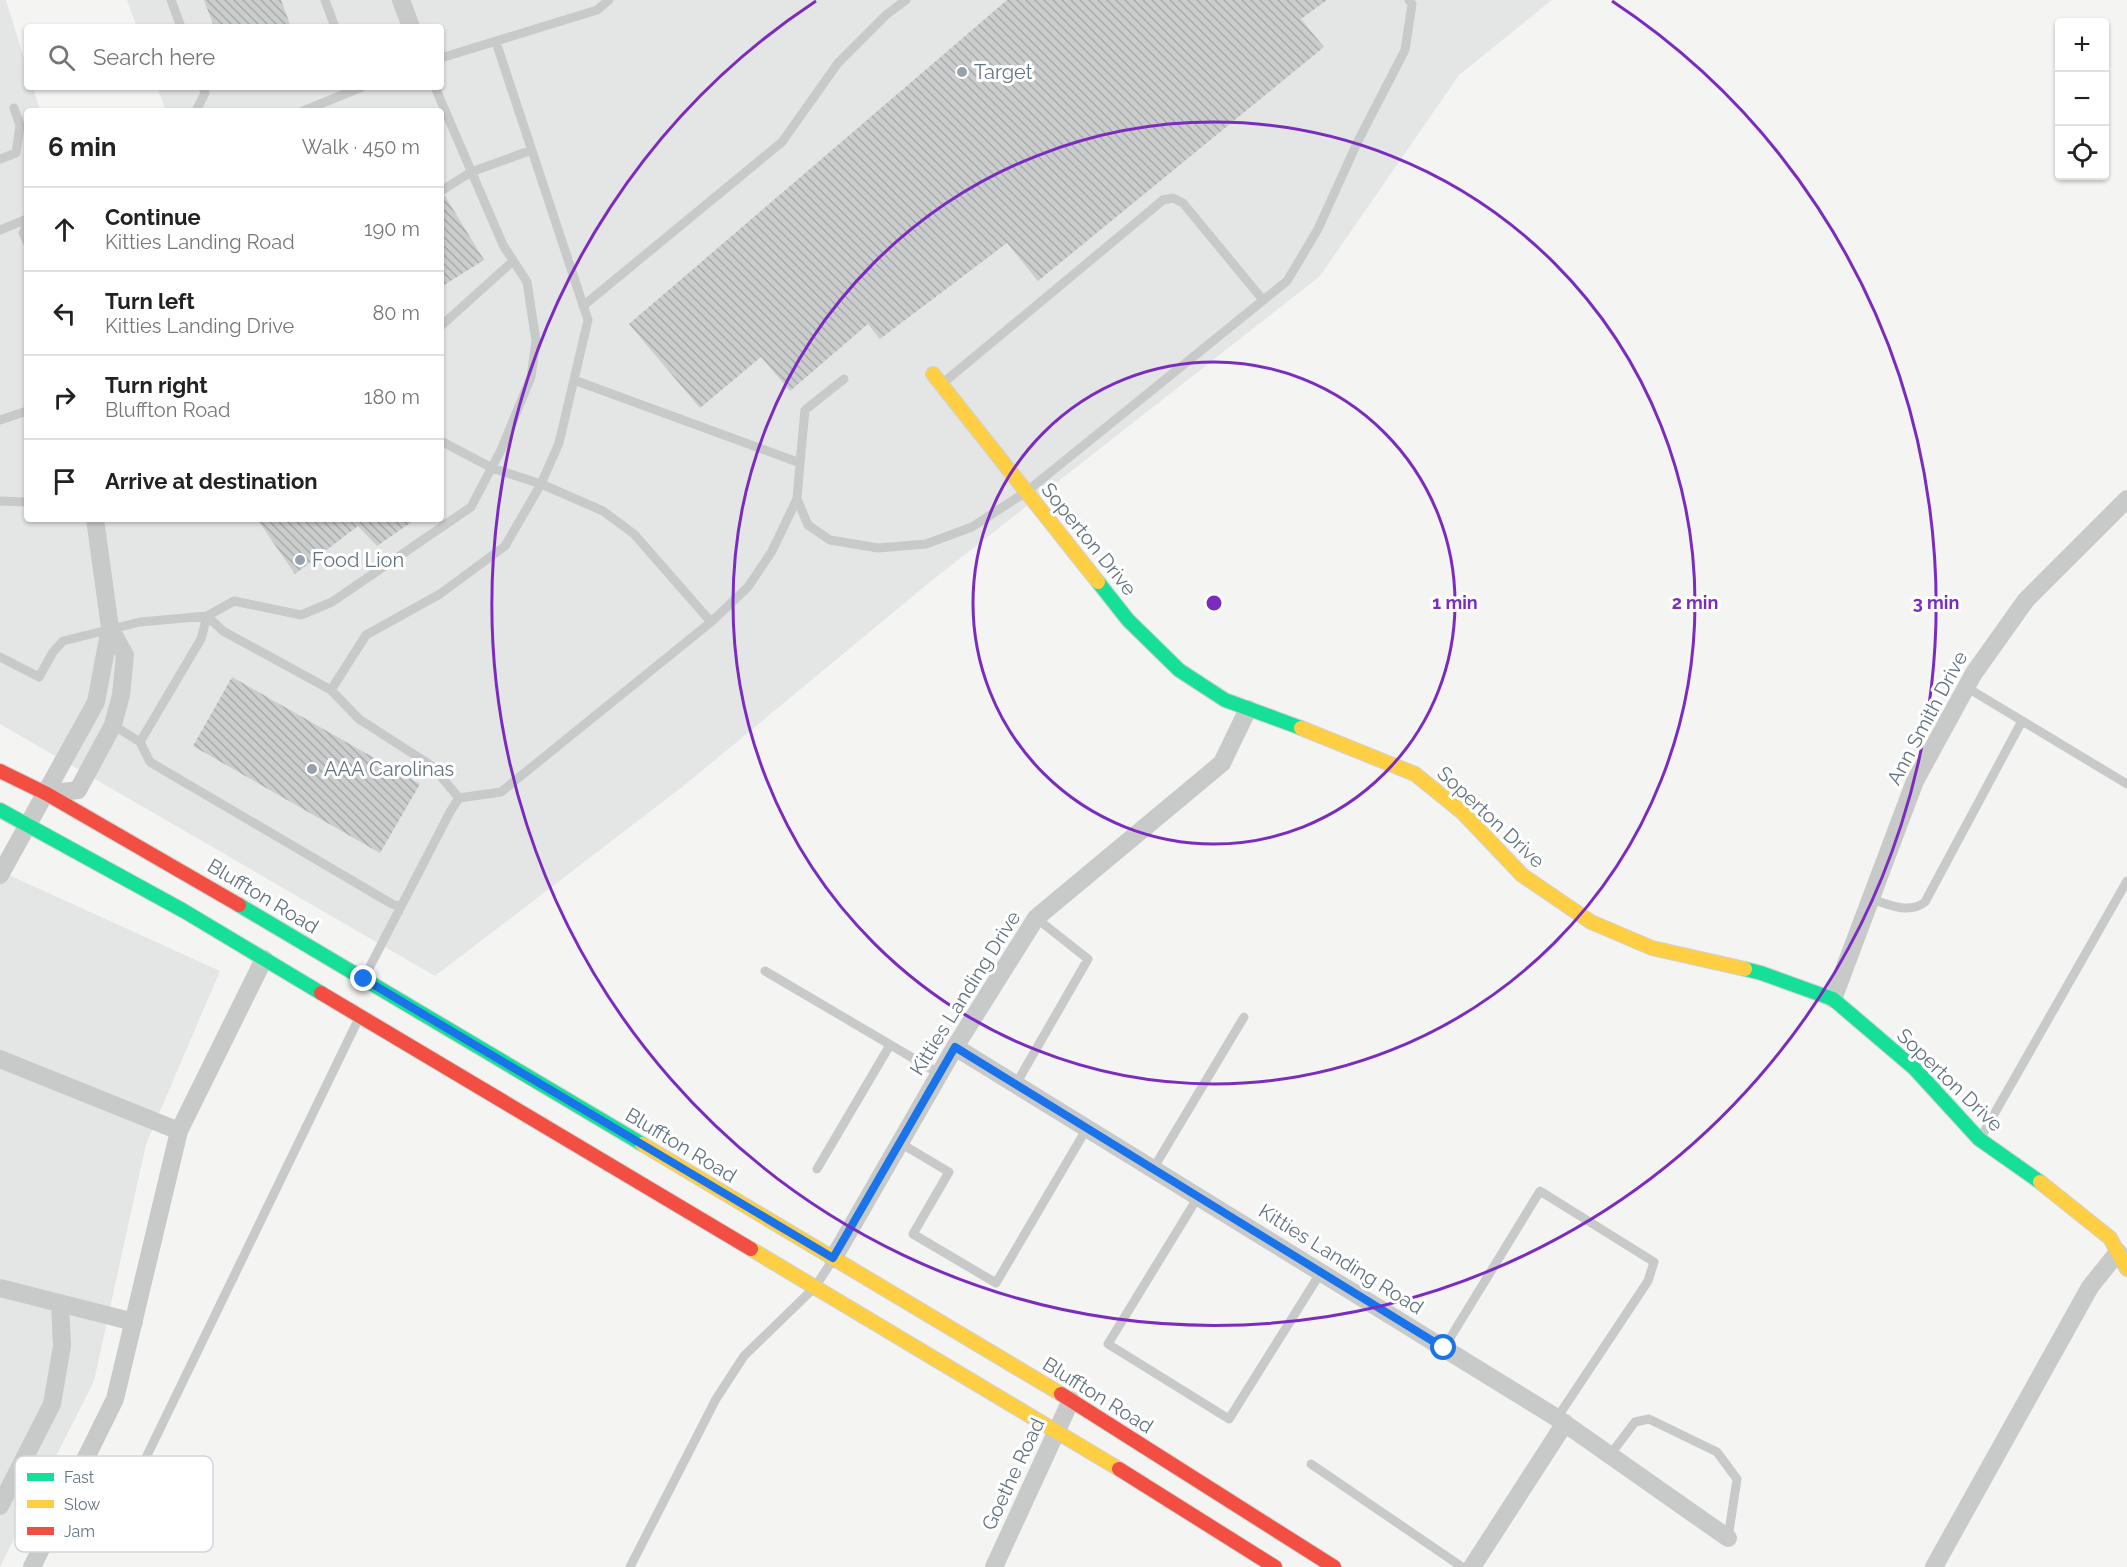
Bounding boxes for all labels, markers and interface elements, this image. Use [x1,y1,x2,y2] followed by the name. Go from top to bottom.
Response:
[2055,18,2109,180] map controls
[2055,18,2109,72] button: +
[24,24,444,90] search box
[45,41,78,74] icon: search
[93,44,215,70] text: Search here
[974,60,1033,84] place label: Target
[955,65,969,79] marker: Target
[2055,72,2109,126] button: −
[2055,126,2109,180] button: locate
[48,132,117,162] text: 6 min
[302,135,420,159] text: Walk · 450 m
[105,204,201,230] text: Continue
[48,213,81,246] icon: ahead
[364,217,420,241] text: 190 m
[105,230,295,254] text: Kitties Landing Road
[105,288,195,314] text: Turn left
[48,297,81,330] icon: left
[372,301,420,325] text: 80 m
[105,314,294,338] text: Kitties Landing Drive
[105,372,208,398] text: Turn right
[48,381,81,414] icon: right
[364,385,420,409] text: 180 m
[105,398,230,422] text: Bluffton Road
[48,465,81,498] icon: arrive
[105,468,318,494] text: Arrive at destination
[1036,478,1142,600] street label: Soperton Drive
[312,548,404,572] place label: Food Lion
[293,553,307,567] marker: Food Lion
[1432,592,1478,613] text: 1 min
[1672,592,1718,613] text: 2 min
[1913,592,1959,613] text: 3 min
[1204,593,1224,613] centre of rings
[1882,647,1972,789] street label: Ann Smith Drive
[324,757,454,781] place label: AAA Carolinas
[1432,761,1550,873] street label: Soperton Drive
[305,762,319,776] marker: AAA Carolinas
[203,853,323,939] street label: Bluffton Road
[905,906,1025,1080] street label: Kitties Landing Drive
[350,965,376,991] route end
[1892,1023,2008,1137] street label: Soperton Drive
[621,1102,741,1188] street label: Bluffton Road
[1254,1199,1428,1319] street label: Kitties Landing Road
[1430,1334,1456,1360] route start
[1038,1352,1158,1438] street label: Bluffton Road
[977,1414,1049,1534] street label: Goethe Road
[15,1456,213,1552] legend
[64,1468,95,1487] text: Fast
[64,1495,100,1514] text: Slow
[64,1522,95,1541] text: Jam

